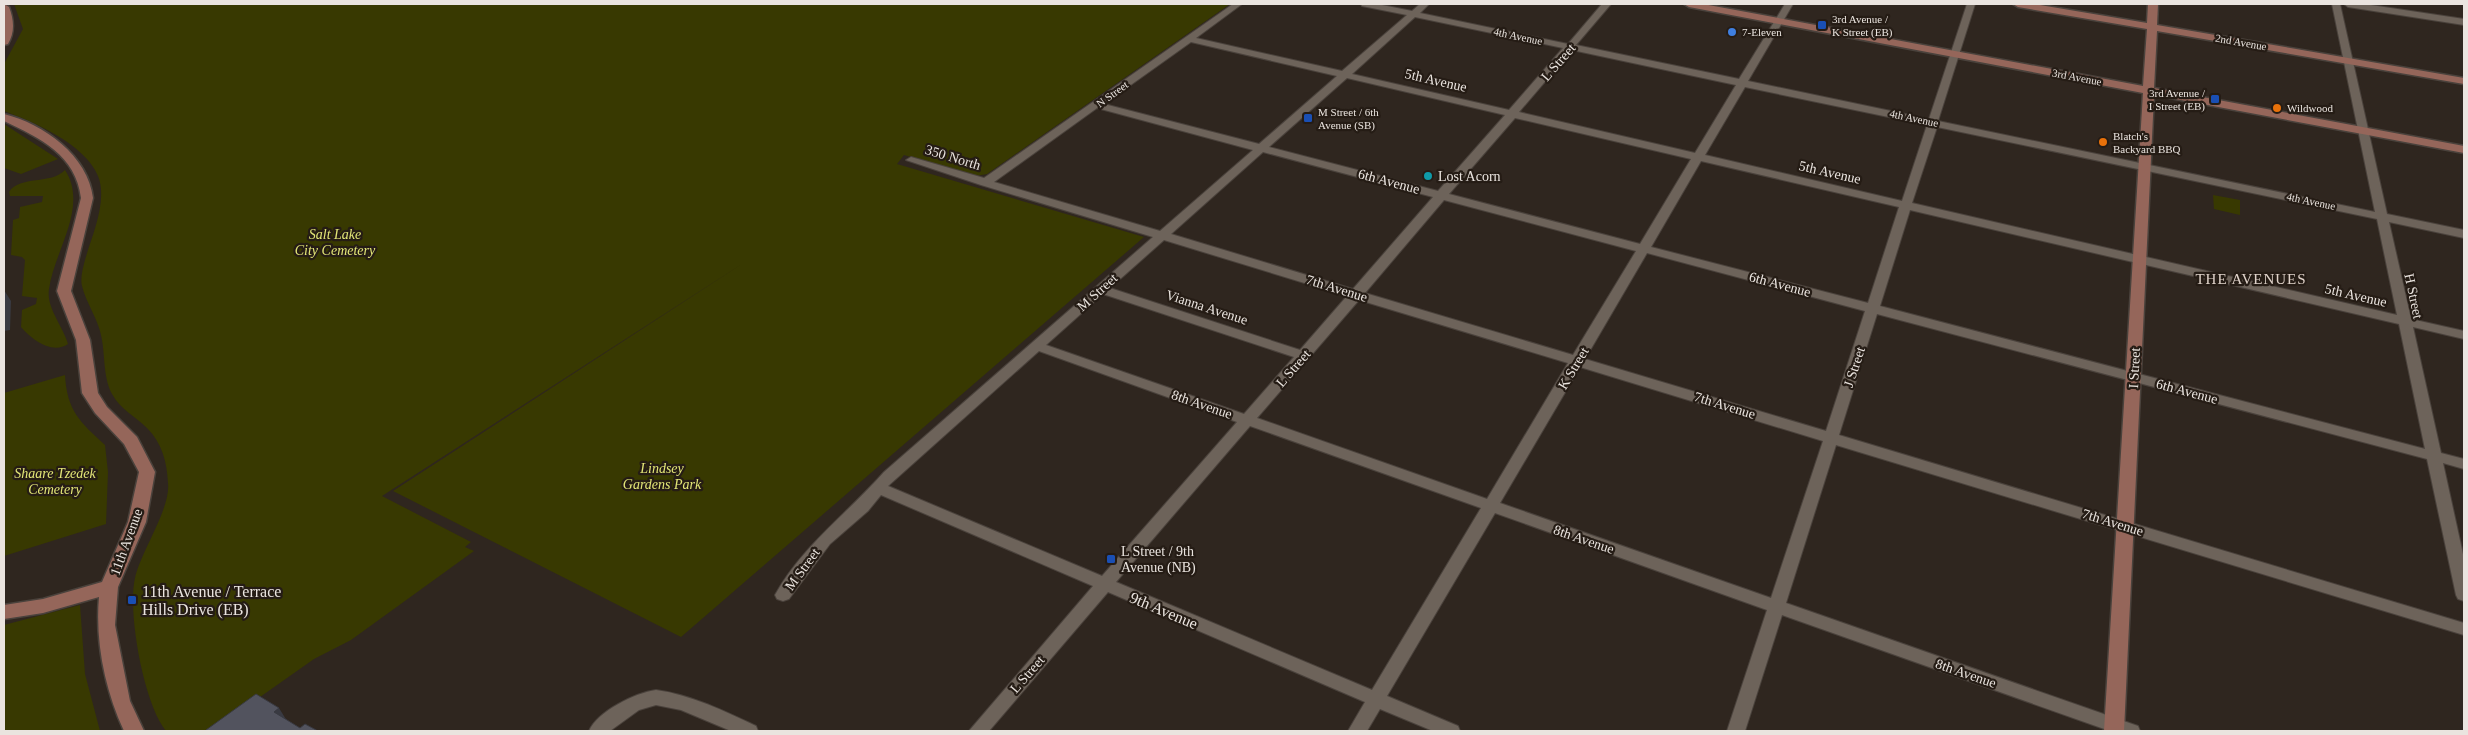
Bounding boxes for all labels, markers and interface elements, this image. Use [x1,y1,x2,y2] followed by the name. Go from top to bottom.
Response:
[1832,13,1893,39] place label: 3rd Avenue / K Street (EB)
[1816,19,1828,31] marker: 3rd Avenue / K Street (EB)
[1492,25,1544,47] street label: 4th Avenue
[1726,26,1738,38] marker: 7-Eleven
[1742,26,1782,38] place label: 7-Eleven
[2214,32,2268,52] street label: 2nd Avenue
[1538,41,1579,84] street label: L Street
[1403,66,1468,95] street label: 5th Avenue
[2051,66,2103,88] street label: 3rd Avenue
[1094,78,1130,110] street label: N Street
[2149,87,2206,113] place label: 3rd Avenue / I Street (EB)
[2209,93,2221,105] marker: 3rd Avenue / I Street (EB)
[2271,102,2283,114] marker: Wildwood
[2287,102,2333,114] place label: Wildwood
[1318,106,1379,132] place label: M Street / 6th Avenue (SB)
[1888,107,1940,129] street label: 4th Avenue
[1302,112,1314,124] marker: M Street / 6th Avenue (SB)
[2113,130,2181,155] place label: Blatch's Backyard BBQ
[2097,136,2109,148] marker: Blatch's Backyard BBQ
[923,142,982,173] street label: 350 North
[1797,158,1862,187] street label: 5th Avenue
[1356,166,1421,197] street label: 6th Avenue
[1438,169,1501,184] place label: Lost Acorn
[1422,170,1434,182] marker: Lost Acorn
[2285,190,2337,212] street label: 4th Avenue
[295,227,376,258] park label: Salt Lake City Cemetery
[1747,269,1812,300] street label: 6th Avenue
[1074,270,1120,314] street label: M Street
[2195,271,2307,287] district label: THE AVENUES
[1304,272,1369,305] street label: 7th Avenue
[2401,272,2426,320] street label: H Street
[2323,281,2388,310] street label: 5th Avenue
[1164,287,1250,328] street label: Vianna Avenue
[1555,344,1592,392] street label: K Street
[1841,345,1868,389] street label: J Street
[1273,347,1314,390] street label: L Street
[2126,347,2143,389] street label: I Street
[2154,376,2219,407] street label: 6th Avenue
[1170,387,1234,422] street label: 8th Avenue
[1692,389,1757,422] street label: 7th Avenue
[623,461,702,492] park label: Lindsey Gardens Park
[14,466,97,497] park label: Shaare Tzedek Cemetery
[2080,506,2145,539] street label: 7th Avenue
[108,507,145,577] street label: 11th Avenue
[1552,522,1616,557] street label: 8th Avenue
[1121,544,1196,576] place label: L Street / 9th Avenue (NB)
[782,545,823,593] street label: M Street
[1105,553,1117,565] marker: L Street / 9th Avenue (NB)
[142,583,281,619] place label: 11th Avenue / Terrace Hills Drive (EB)
[1127,589,1200,632] street label: 9th Avenue
[126,594,138,606] marker: 11th Avenue / Terrace Hills Drive (EB)
[1007,653,1048,696] street label: L Street
[1934,656,1998,691] street label: 8th Avenue

